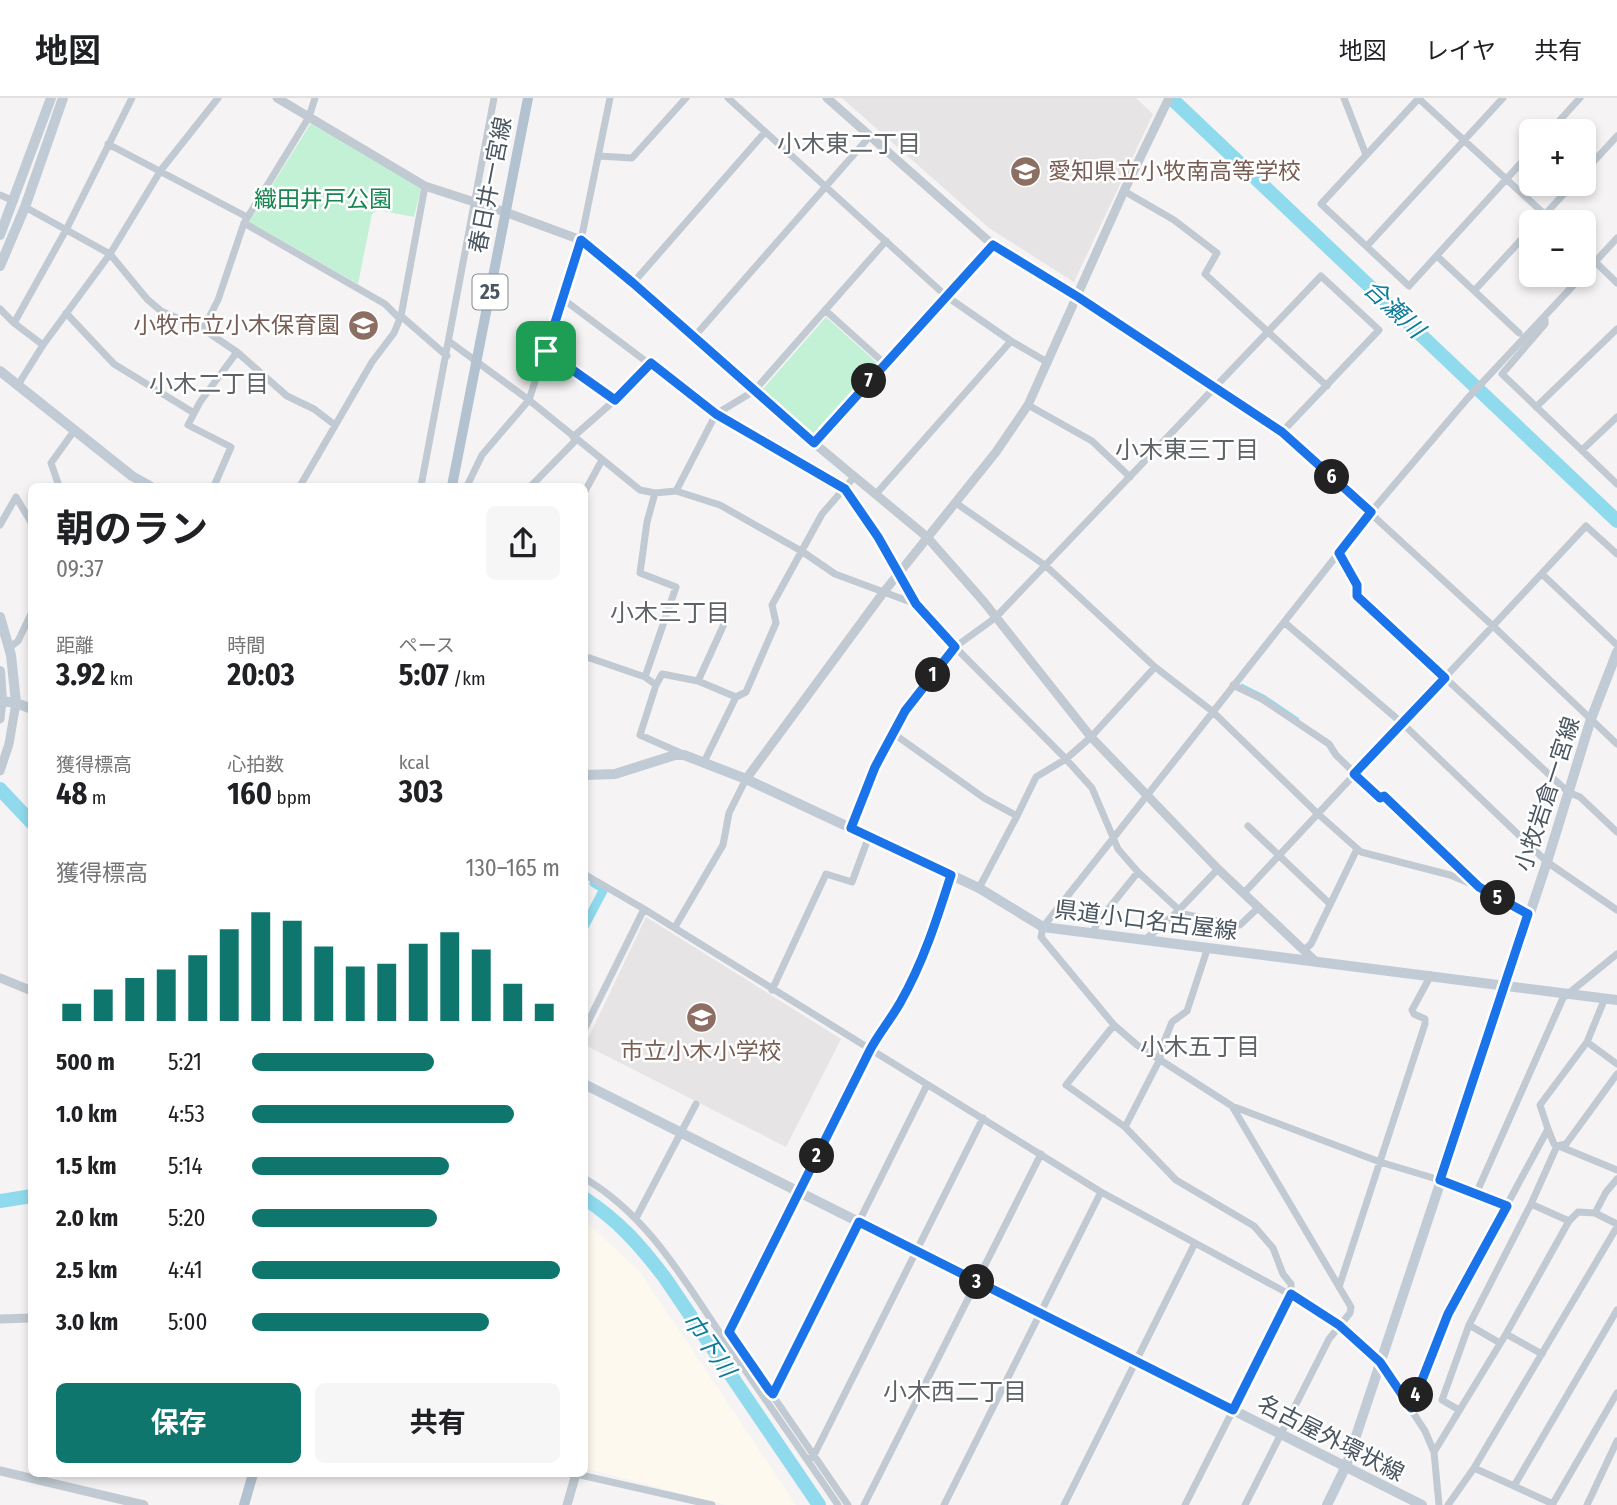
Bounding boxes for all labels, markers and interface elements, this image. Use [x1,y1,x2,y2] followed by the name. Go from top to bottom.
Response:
[35,31,101,71] text: 地図
[1339,37,1387,65] text: 地図
[1425,37,1496,65] text: レイヤ
[1534,37,1582,65] text: 共有
[463,115,517,255] street label: 春日井一宮線
[1519,119,1596,287] map controls
[1519,119,1596,196] button: +
[777,130,921,158] district label: 小木東二丁目
[1008,154,1042,188] school or university icon: 愛知県立小牧南高等学校
[1048,157,1301,185] place label: 愛知県立小牧南高等学校
[254,185,392,213] park label: 織田井戸公園
[1519,210,1596,287] button: −
[472,274,508,310] road number: 25
[1358,274,1432,346] water label: 合瀬川
[346,308,380,342] school or university icon: 小牧市立小木保育園
[133,311,340,339] place label: 小牧市立小木保育園
[516,321,576,381] pin
[527,332,565,370] icon: arrive
[852,364,886,398] pin: 7
[864,369,873,392] text: 7
[149,370,269,398] district label: 小木二丁目
[1115,436,1259,464] district label: 小木東三丁目
[1314,460,1350,494] pin: 6
[1327,465,1336,488] text: 6
[56,506,208,552] text: 朝のラン
[486,506,560,580] button: share
[56,555,104,583] text: 09:37
[610,599,730,627] district label: 小木三丁目
[56,634,94,657] text: 距離
[227,634,265,657] text: 時間
[399,634,455,657] text: ペース
[56,657,105,693] text: 3.92
[227,657,295,693] text: 20:03
[399,657,449,693] text: 5:07
[916,658,950,692] pin: 1
[928,663,937,686] text: 1
[105,667,133,690] text: km
[449,667,486,690] text: /km
[1509,713,1585,875] street label: 小牧岩倉一宮線
[399,751,429,774] text: kcal
[56,753,132,776] text: 獲得標高
[227,753,284,776] text: 心拍数
[399,774,443,810] text: 303
[56,776,87,812] text: 48
[227,776,272,812] text: 160
[87,786,106,809] text: m
[272,786,311,809] text: bpm
[465,854,560,882] text: 130–165 m
[56,859,148,887] text: 獲得標高
[1480,880,1516,916] pin: 5
[1493,886,1502,909] text: 5
[1053,895,1239,945] street label: 県道小口名古屋線
[684,1000,718,1034] school or university icon: 市立小木小学校
[1140,1033,1260,1061] district label: 小木五丁目
[621,1037,782,1065] place label: 市立小木小学校
[56,1048,115,1076] text: 500 m
[168,1048,202,1076] text: 5:21
[56,1100,117,1128] text: 1.0 km
[168,1100,205,1128] text: 4:53
[800,1138,834,1174] pin: 2
[812,1144,821,1167] text: 2
[56,1152,117,1180] text: 1.5 km
[168,1152,203,1180] text: 5:14
[56,1204,118,1232] text: 2.0 km
[168,1204,206,1232] text: 5:20
[56,1256,117,1284] text: 2.5 km
[168,1256,203,1284] text: 4:41
[960,1264,995,1300] pin: 3
[972,1270,981,1293] text: 3
[677,1307,743,1385] water label: 巾下川
[56,1308,118,1336] text: 3.0 km
[168,1308,207,1336] text: 5:00
[883,1378,1027,1406] district label: 小木西二丁目
[1398,1378,1434,1412] pin: 4
[56,1383,301,1463] button: 保存
[315,1383,560,1463] button: 共有
[1411,1383,1420,1406] text: 4
[1253,1389,1409,1487] street label: 名古屋外環状線

